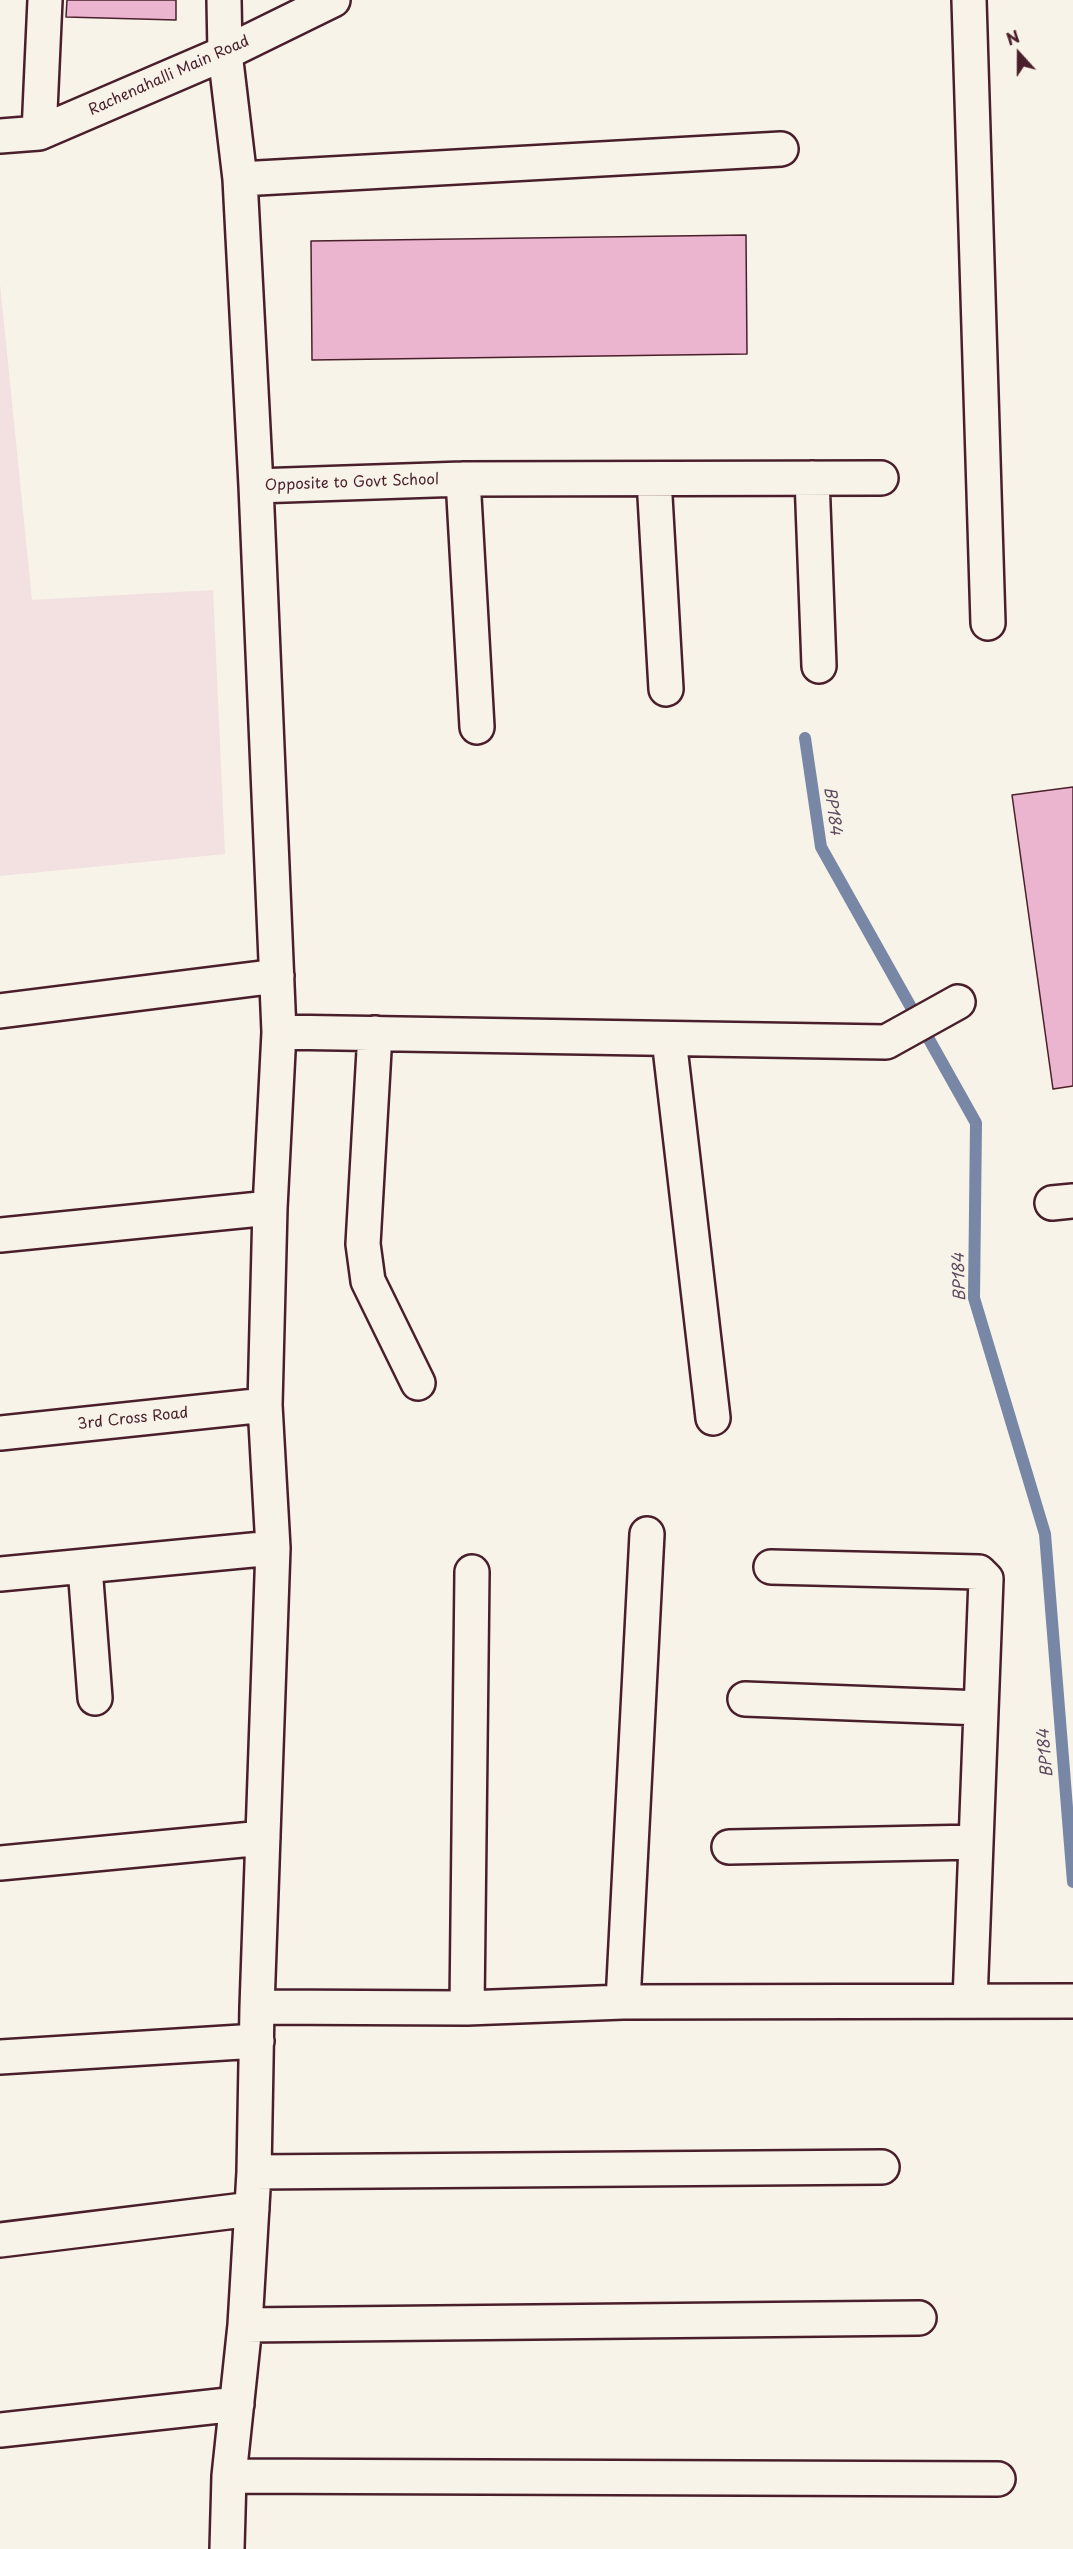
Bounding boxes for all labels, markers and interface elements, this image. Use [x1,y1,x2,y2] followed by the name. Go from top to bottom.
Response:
[989,24,1049,84] north arrow
[1002,24,1023,51] text: N
[86,32,252,120] street label: Rachenahalli Main Road
[265,471,439,495] street label: Opposite to Govt School
[819,786,845,836] water label: BP184
[950,1252,970,1302] water label: BP184
[77,1404,189,1434] street label: 3rd Cross Road
[1034,1728,1058,1778] water label: BP184

